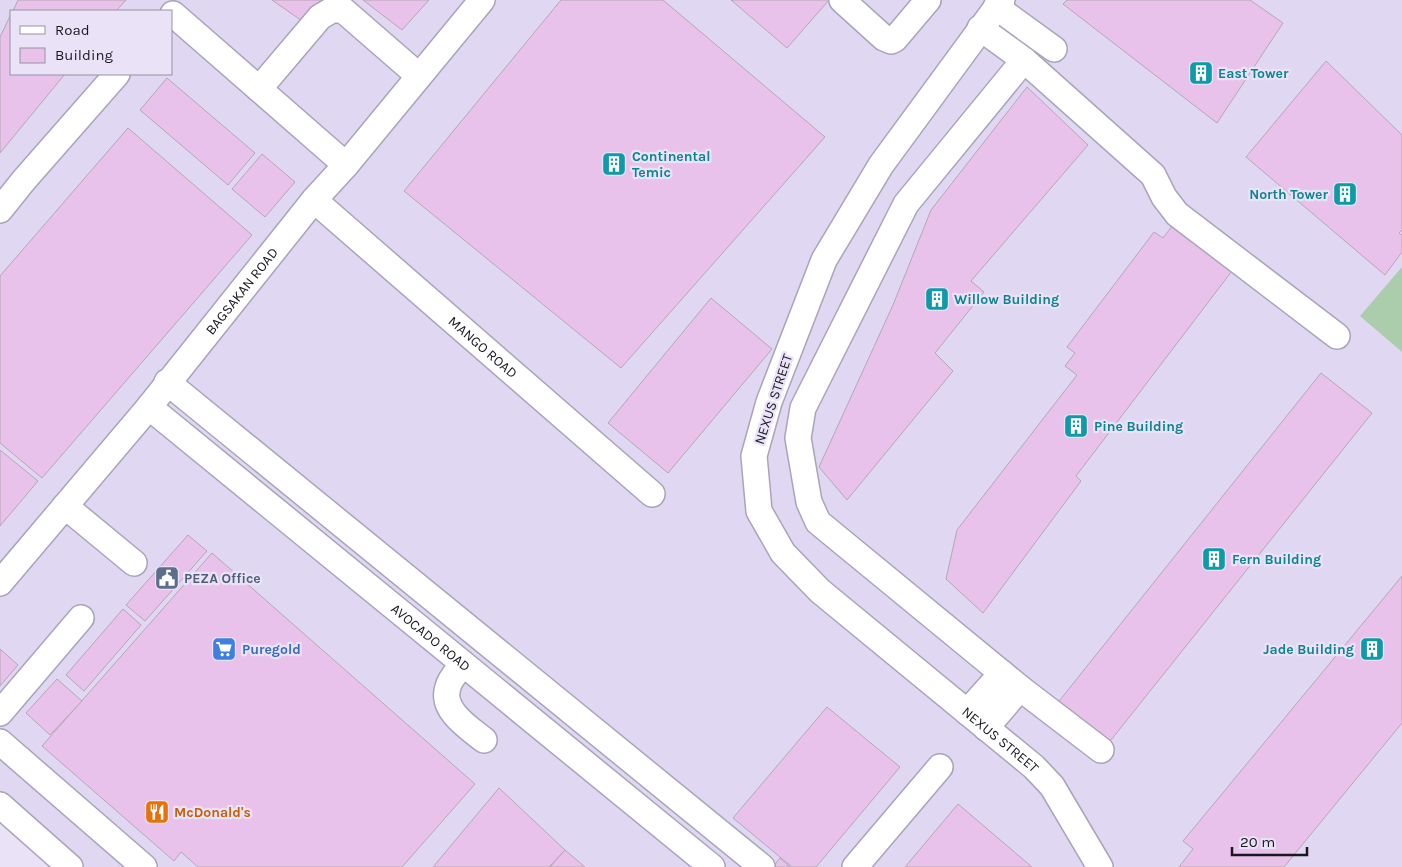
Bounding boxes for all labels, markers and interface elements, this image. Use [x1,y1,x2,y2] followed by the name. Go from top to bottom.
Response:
[10,10,172,75] legend
[55,21,90,39] text: Road
[55,46,113,64] text: Building
[1188,60,1214,86] building icon: East Tower
[1218,65,1289,82] place label: East Tower
[632,148,710,181] place label: Continental Temic
[601,151,627,177] building icon: Continental Temic
[1332,181,1358,207] building icon: North Tower
[1249,186,1328,203] place label: North Tower
[202,244,282,338] street label: BAGSAKAN ROAD
[924,286,950,312] building icon: Willow Building
[954,291,1059,308] place label: Willow Building
[445,313,521,382] street label: MANGO ROAD
[751,352,796,447] street label: NEXUS STREET
[1063,413,1089,439] building icon: Pine Building
[1094,418,1183,435] place label: Pine Building
[1201,546,1227,572] building icon: Fern Building
[1232,551,1321,568] place label: Fern Building
[154,565,180,591] public building icon: PEZA Office
[184,570,261,587] place label: PEZA Office
[387,600,474,675] street label: AVOCADO ROAD
[211,636,237,662] supermarket icon: Puregold
[1359,636,1385,662] building icon: Jade Building
[242,641,301,658] place label: Puregold
[1263,641,1354,658] place label: Jade Building
[958,703,1042,776] street label: NEXUS STREET
[144,799,170,825] restaurant icon: McDonald's
[174,804,251,821] place label: McDonald's
[1232,824,1307,856] scale bar
[1240,833,1275,851] text: 20 m

